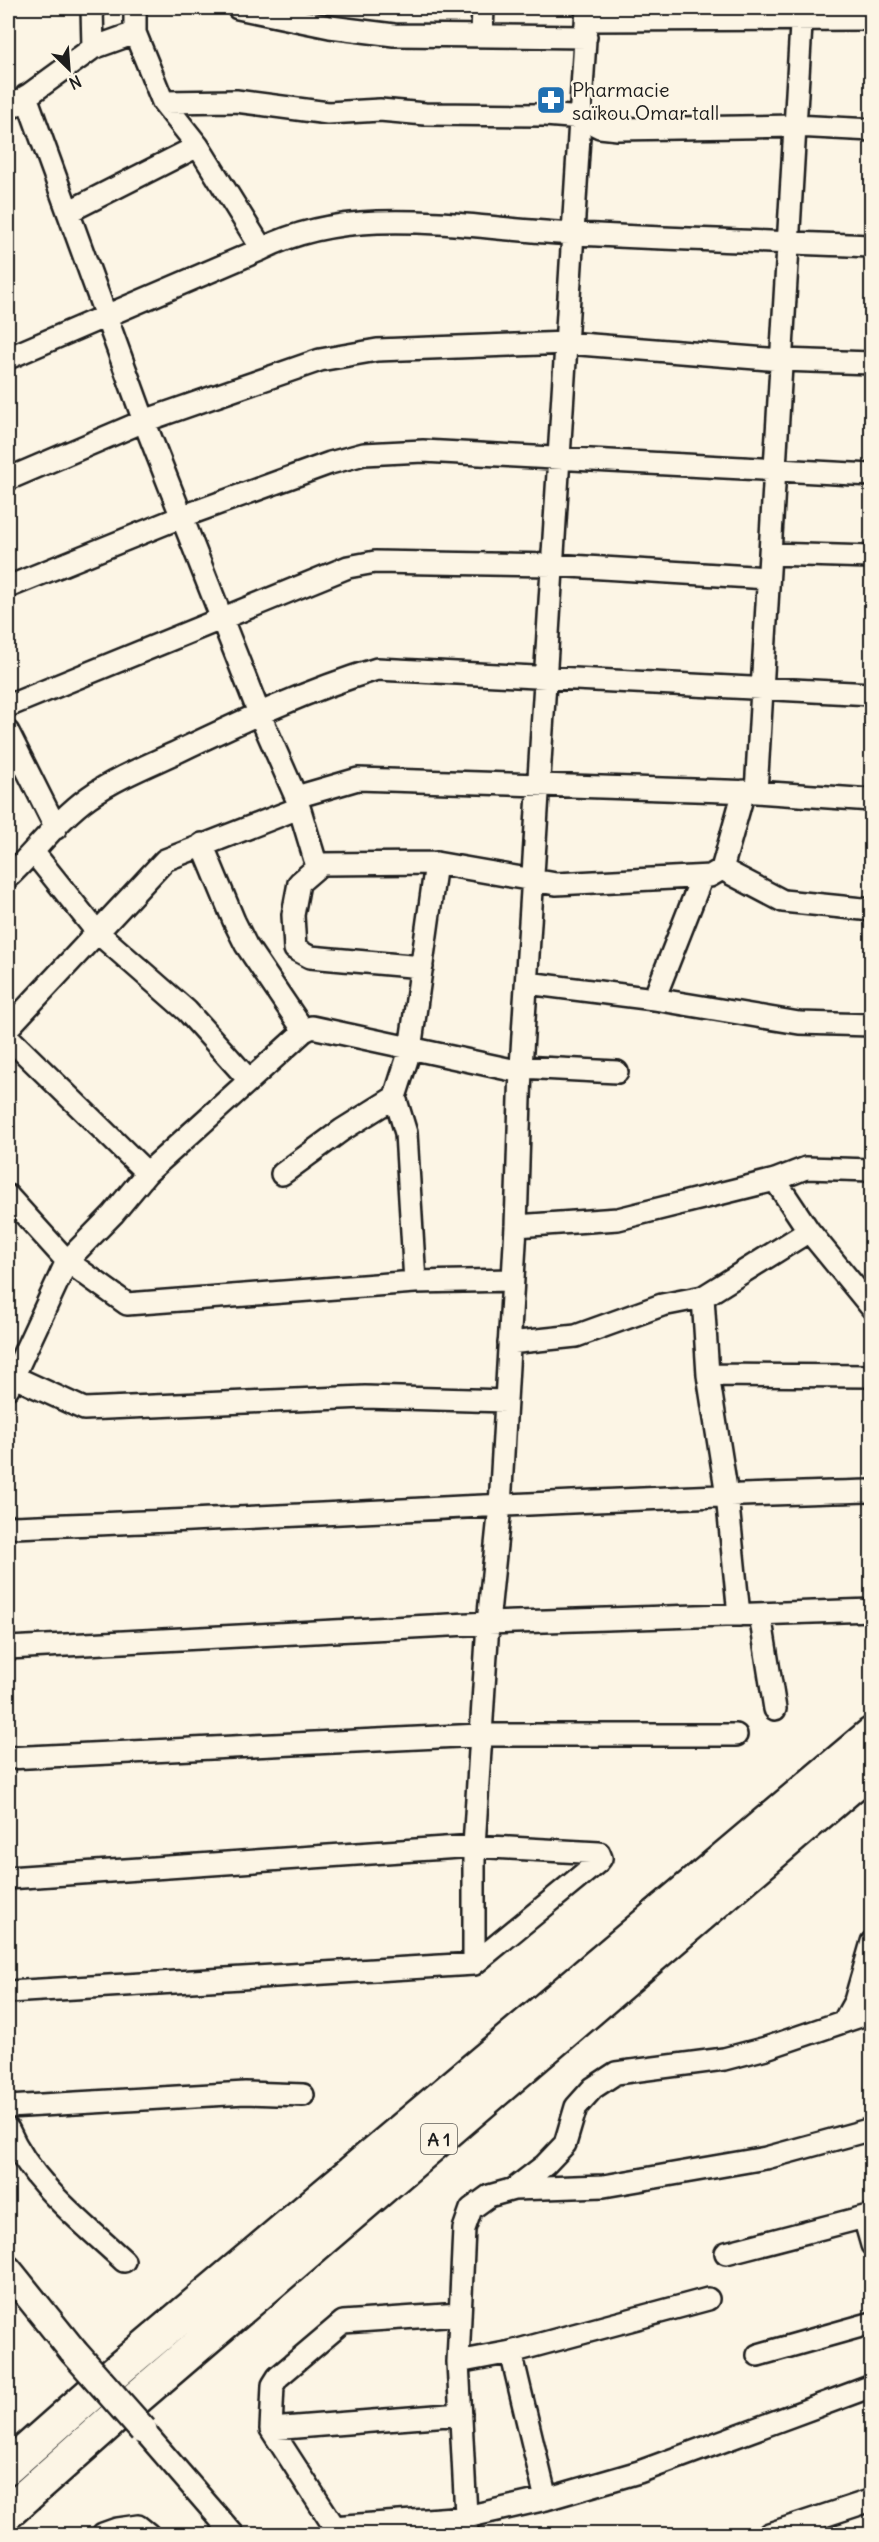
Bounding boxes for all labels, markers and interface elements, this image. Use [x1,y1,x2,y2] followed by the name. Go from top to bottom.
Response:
[39,39,99,99] north arrow
[66,71,85,94] text: N
[572,77,719,125] place label: Pharmacie saïkou Omar tall
[535,84,567,116] pharmacy icon: Pharmacie saïkou Omar tall
[421,2124,457,2154] road number: A 1

